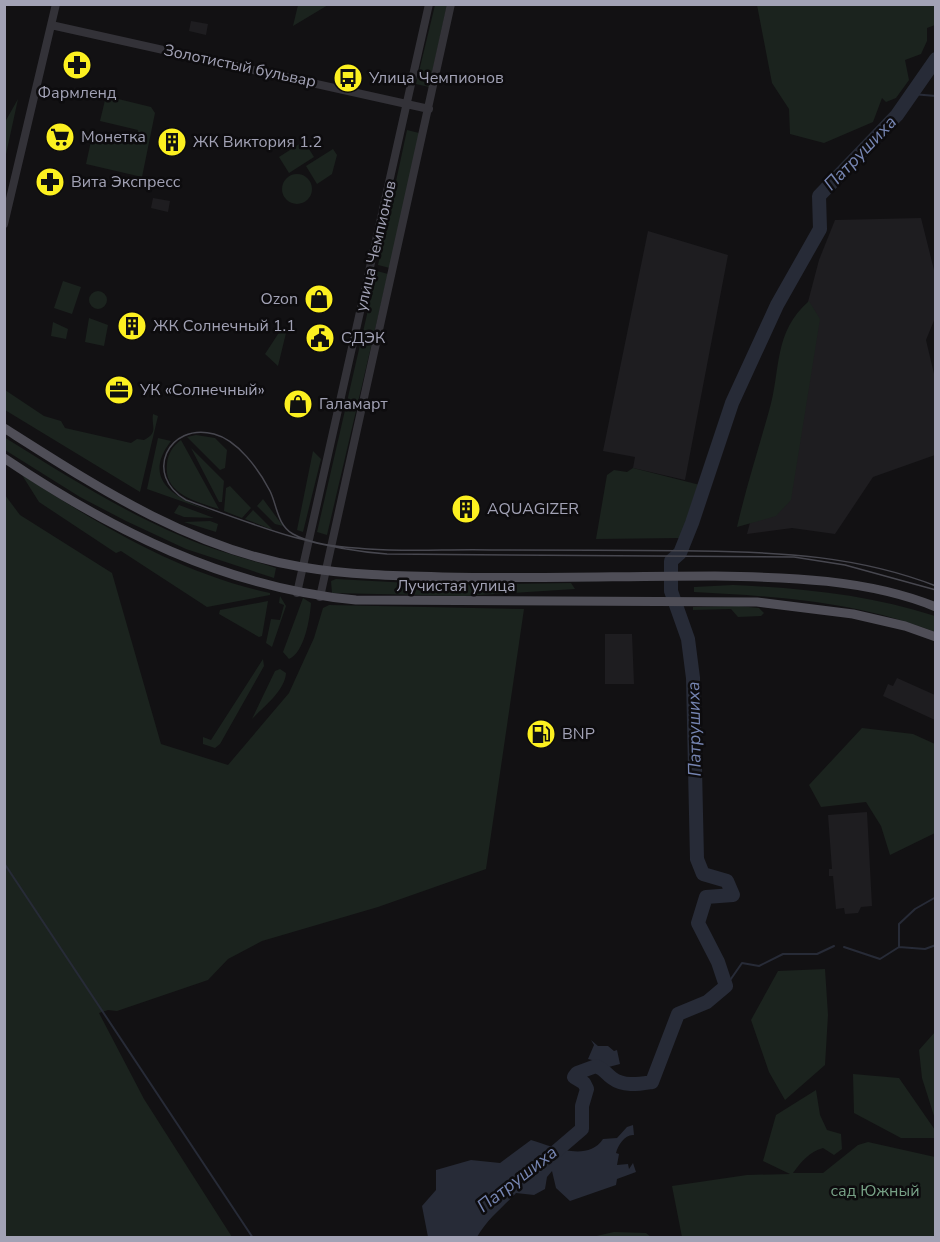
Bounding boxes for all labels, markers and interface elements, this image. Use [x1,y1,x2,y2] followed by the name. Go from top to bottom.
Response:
[162,39,318,93] street label: Золотистый бульвар
[61,49,93,81] pharmacy icon: Фармленд
[332,62,364,94] bus stop icon: Улица Чемпионов
[368,67,504,89] place label: Улица Чемпионов
[38,82,117,104] place label: Фармленд
[818,110,902,196] water label: Патрушиха
[44,121,76,153] supermarket icon: Монетка
[81,126,146,148] place label: Монетка
[156,126,188,158] building icon: ЖК Виктория 1.2
[193,131,322,153] place label: ЖК Виктория 1.2
[34,166,66,198] pharmacy icon: Вита Экспресс
[71,171,181,193] place label: Вита Экспресс
[350,178,402,314] street label: улица Чемпионов
[303,283,335,315] shop icon: Ozon
[260,288,298,310] place label: Ozon
[116,310,148,342] building icon: ЖК Солнечный 1.1
[153,315,296,337] place label: ЖК Солнечный 1.1
[304,322,336,354] public building icon: СДЭК
[341,327,386,349] place label: СДЭК
[103,374,135,406] office icon: УК «Солнечный»
[139,379,265,401] place label: УК «Солнечный»
[282,388,314,420] shop icon: Галамарт
[319,393,389,415] place label: Галамарт
[450,493,482,525] building icon: AQUAGIZER
[487,498,579,520] place label: AQUAGIZER
[396,575,516,597] street label: Лучистая улица
[681,681,707,777] water label: Патрушиха
[525,718,557,750] fuel station icon: BNP
[562,723,595,745] place label: BNP
[472,1140,562,1218] water label: Патрушиха
[831,1180,919,1202] park label: сад Южный

